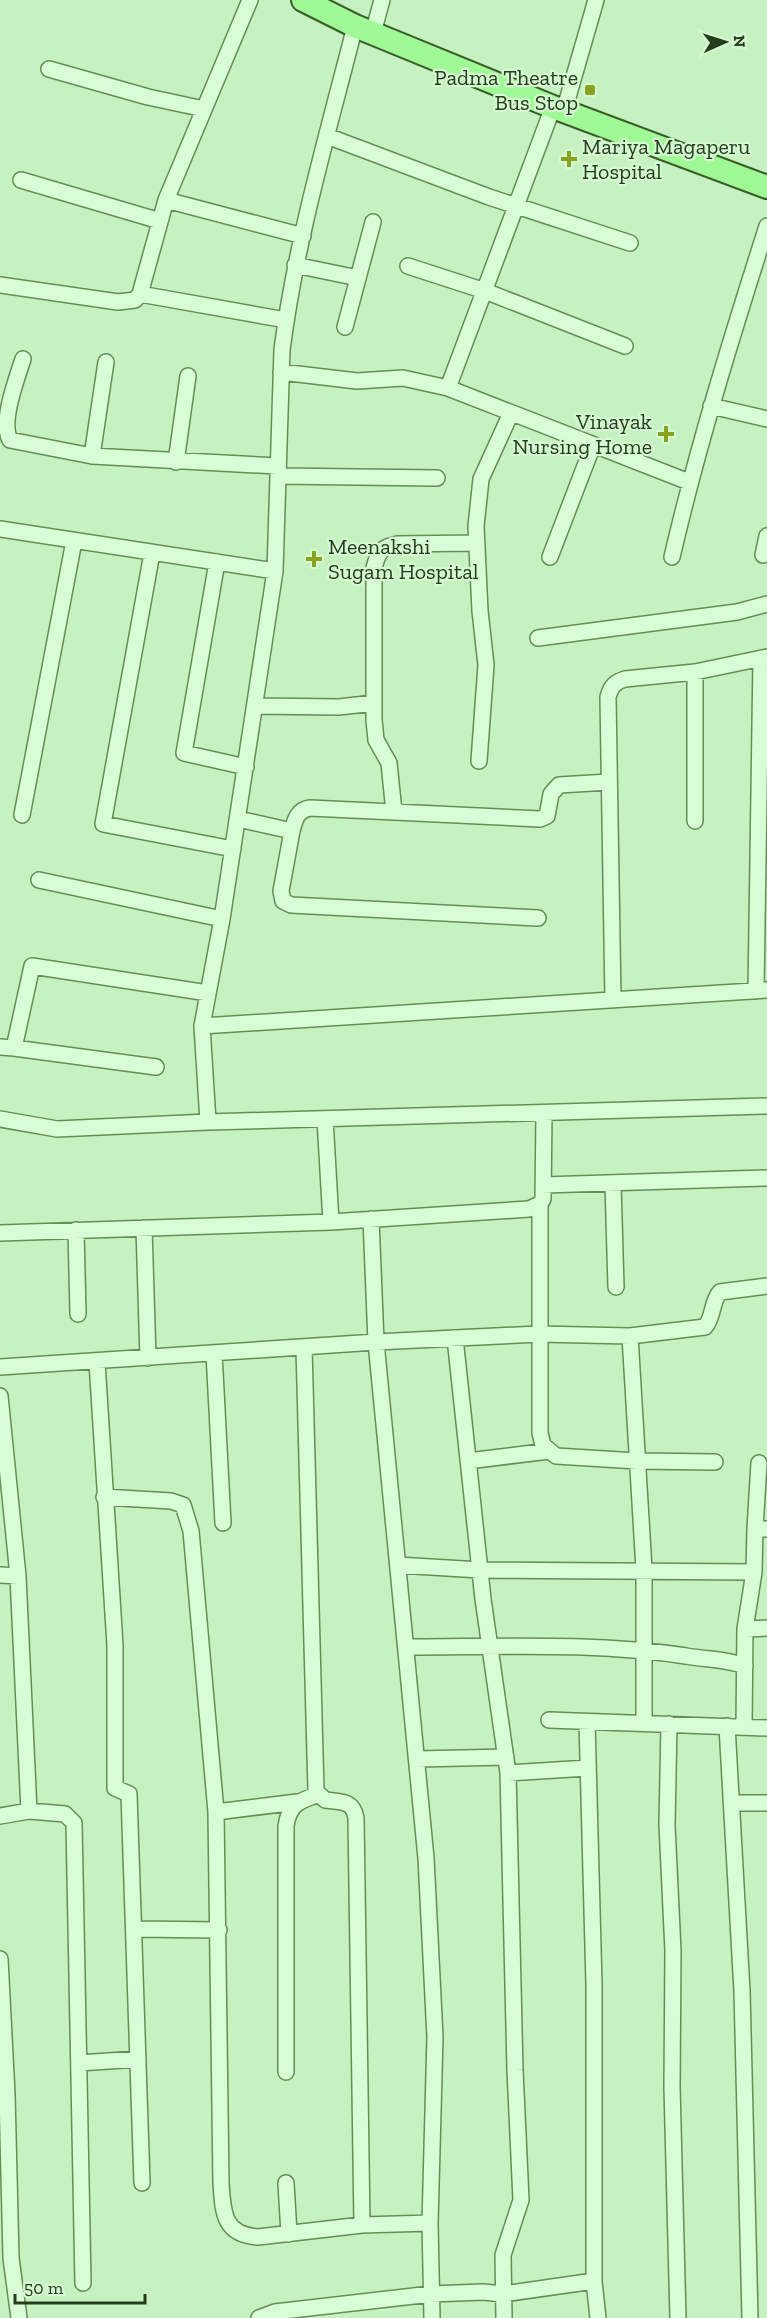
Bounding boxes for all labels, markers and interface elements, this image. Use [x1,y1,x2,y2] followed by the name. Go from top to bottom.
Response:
[695,12,755,72] north arrow
[730,35,749,48] text: N
[434,64,578,116] place label: Padma Theatre Bus Stop
[583,83,597,97] marker: Padma Theatre Bus Stop
[582,133,751,185] place label: Mariya Magaperu Hospital
[560,150,578,168] marker: Mariya Magaperu Hospital
[512,408,653,460] place label: Vinayak Nursing Home
[657,425,675,443] marker: Vinayak Nursing Home
[328,533,479,585] place label: Meenakshi Sugam Hospital
[305,550,323,568] marker: Meenakshi Sugam Hospital
[15,2267,146,2305] scale bar
[24,2277,64,2299] text: 50 m

